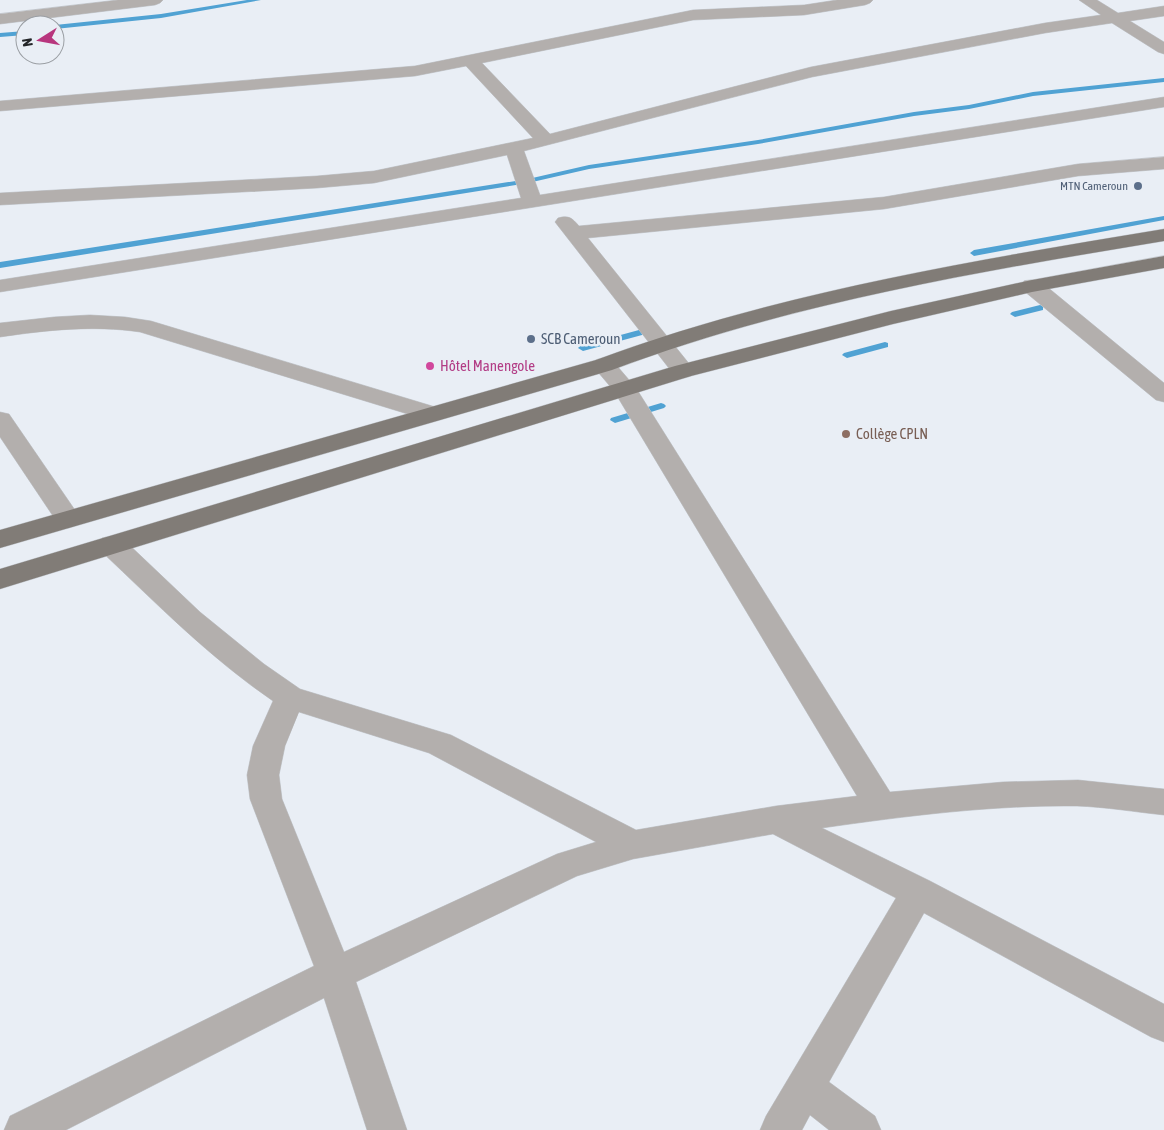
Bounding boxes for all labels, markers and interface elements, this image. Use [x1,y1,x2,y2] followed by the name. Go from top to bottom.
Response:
[15,15,65,65] north arrow
[19,37,36,48] text: N
[1060,179,1128,193] place label: MTN Cameroun
[1132,180,1144,192] marker: MTN Cameroun
[541,330,621,347] place label: SCB Cameroun
[525,333,537,345] marker: SCB Cameroun
[440,357,535,374] place label: Hôtel Manengole
[424,360,436,372] marker: Hôtel Manengole
[856,425,928,442] place label: Collège CPLN
[840,428,852,440] marker: Collège CPLN

